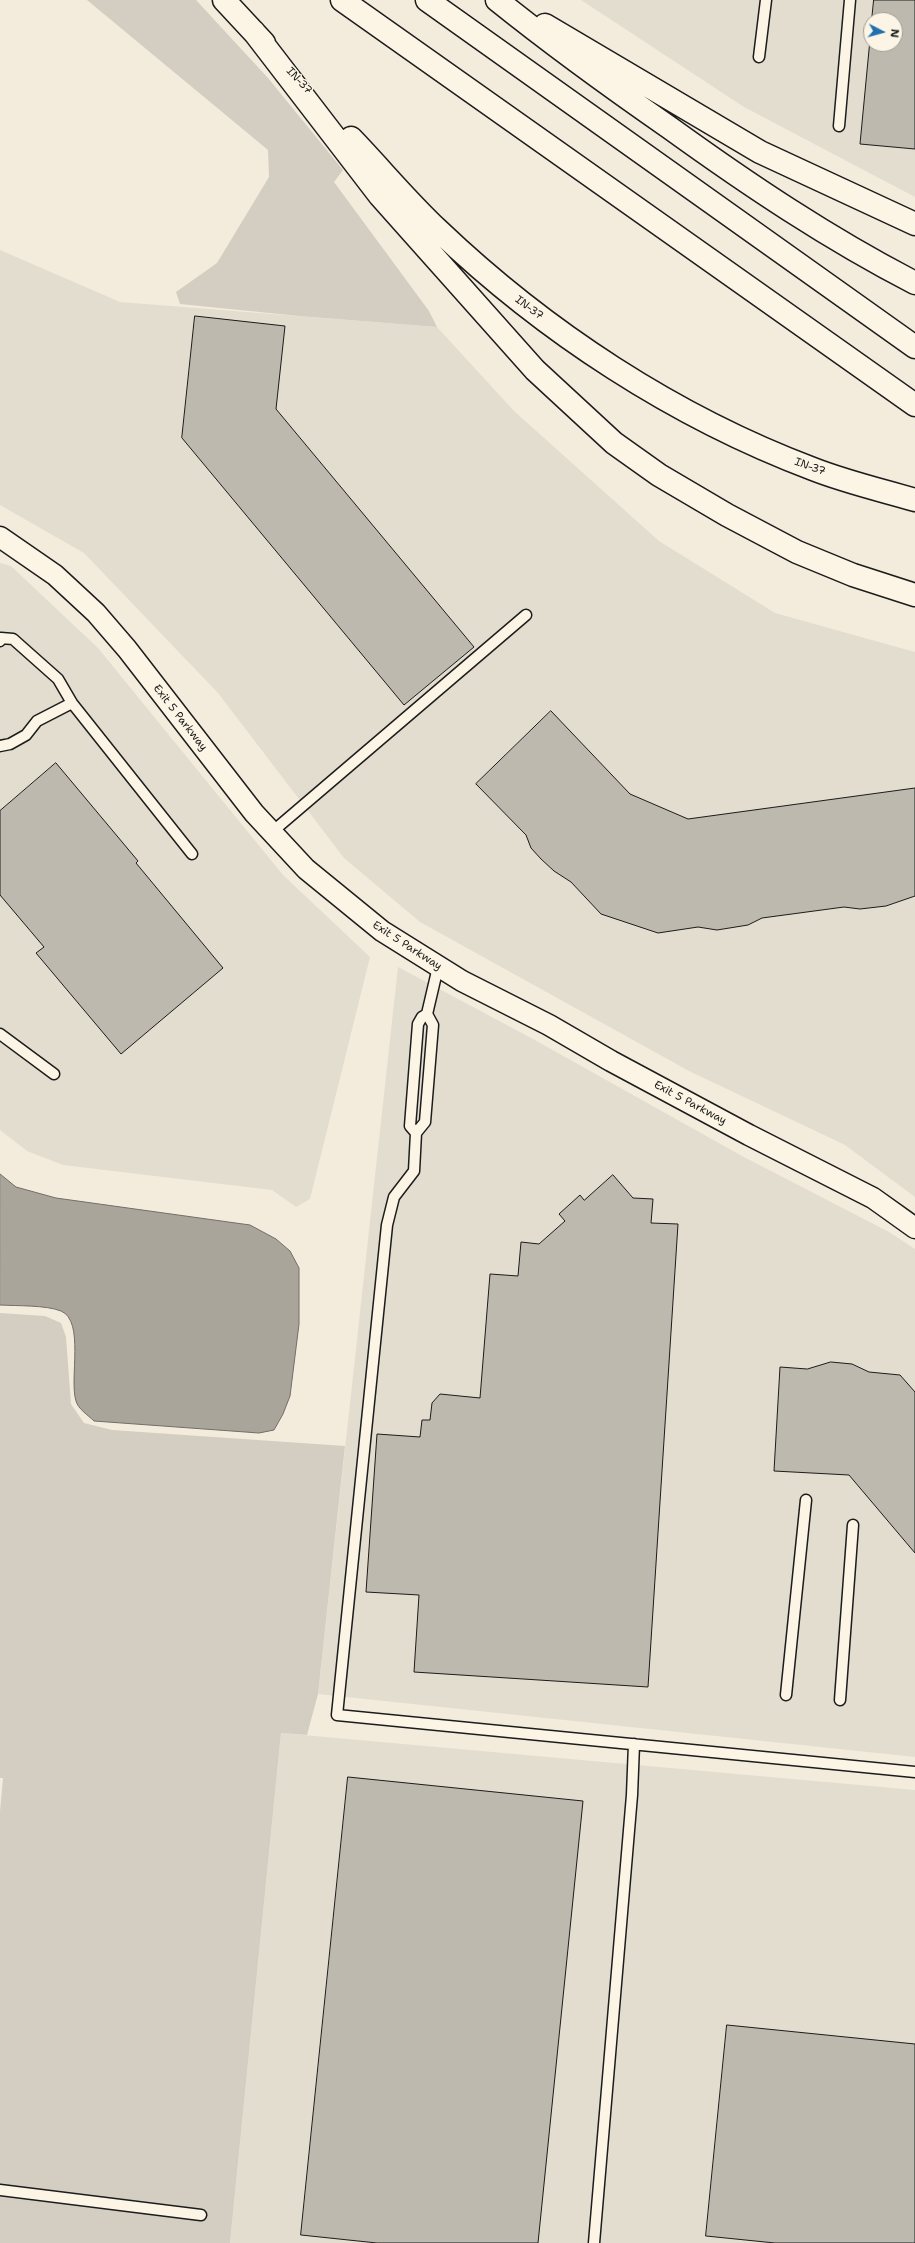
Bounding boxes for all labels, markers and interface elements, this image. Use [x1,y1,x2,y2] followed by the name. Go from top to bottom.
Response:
[863,12,903,52] north arrow
[887,28,902,38] text: N
[283,65,315,97] street label: IN-37
[512,293,546,323] street label: IN-37
[793,455,827,479] street label: IN-37
[150,682,210,754] street label: Exit 5 Parkway
[370,919,444,973] street label: Exit 5 Parkway
[651,1078,729,1128] street label: Exit 5 Parkway

